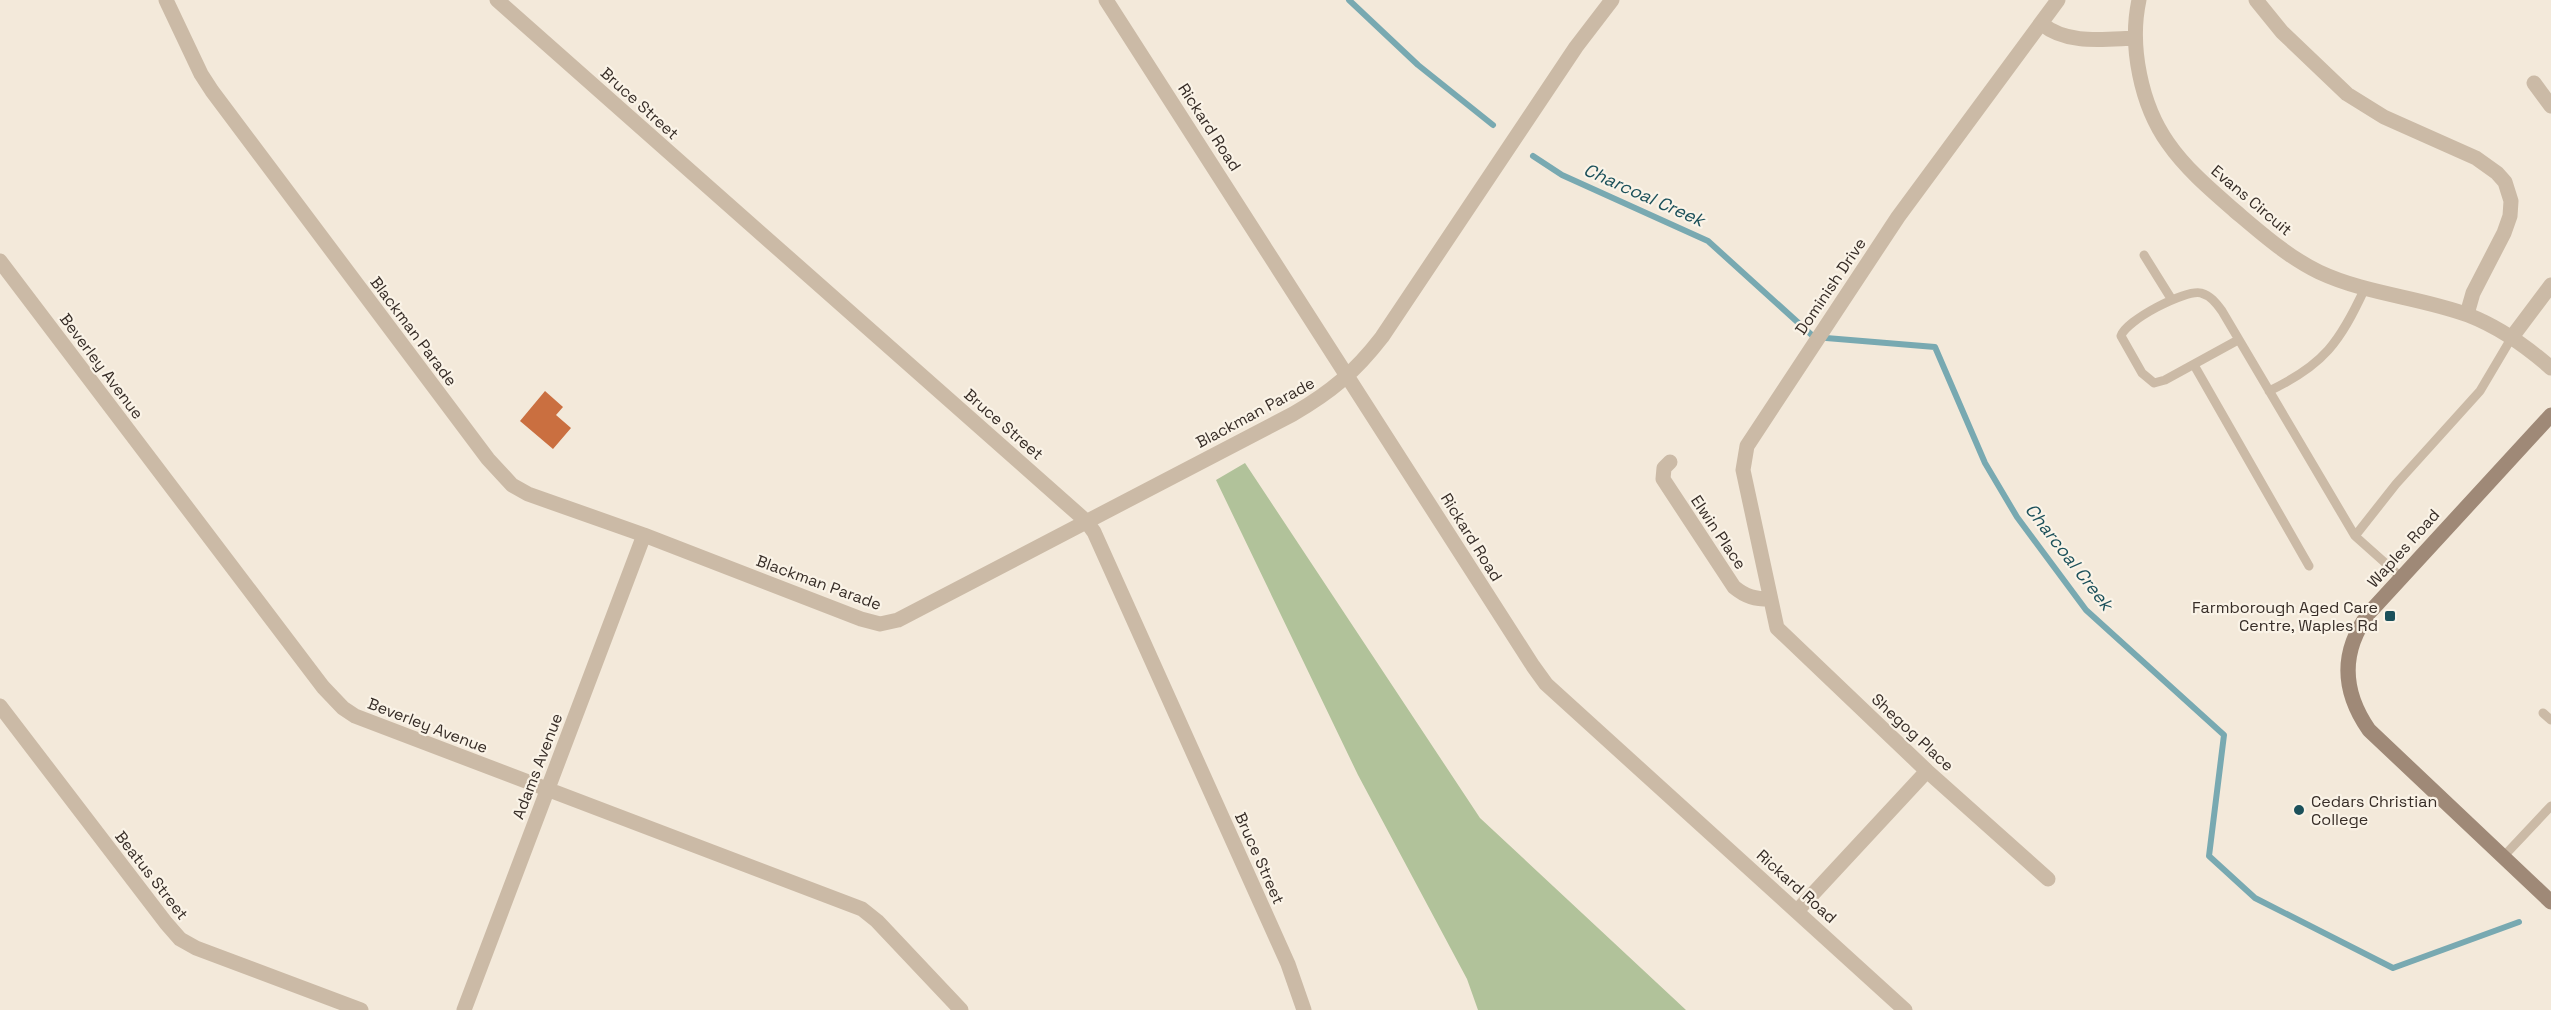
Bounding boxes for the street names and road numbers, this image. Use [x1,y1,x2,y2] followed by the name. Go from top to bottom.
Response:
[596,63,683,144] street label: Bruce Street
[1173,79,1246,175] street label: Rickard Road
[2207,160,2297,240] street label: Evans Circuit
[1790,234,1871,339] street label: Dominish Drive
[366,272,462,390] street label: Blackman Parade
[55,309,148,423] street label: Beverley Avenue
[1192,372,1318,453] street label: Blackman Parade
[960,384,1048,465] street label: Bruce Street
[1436,489,1507,586] street label: Rickard Road
[1686,491,1751,573] street label: Elwin Place
[2363,505,2444,592] street label: Waples Road
[753,550,884,615] street label: Blackman Parade
[1867,689,1958,776] street label: Shegog Place
[365,693,491,758] street label: Beverley Avenue
[508,710,567,822] street label: Adams Avenue
[1230,809,1289,907] street label: Bruce Street
[110,827,193,924] street label: Beatus Street
[1752,845,1841,928] street label: Rickard Road

